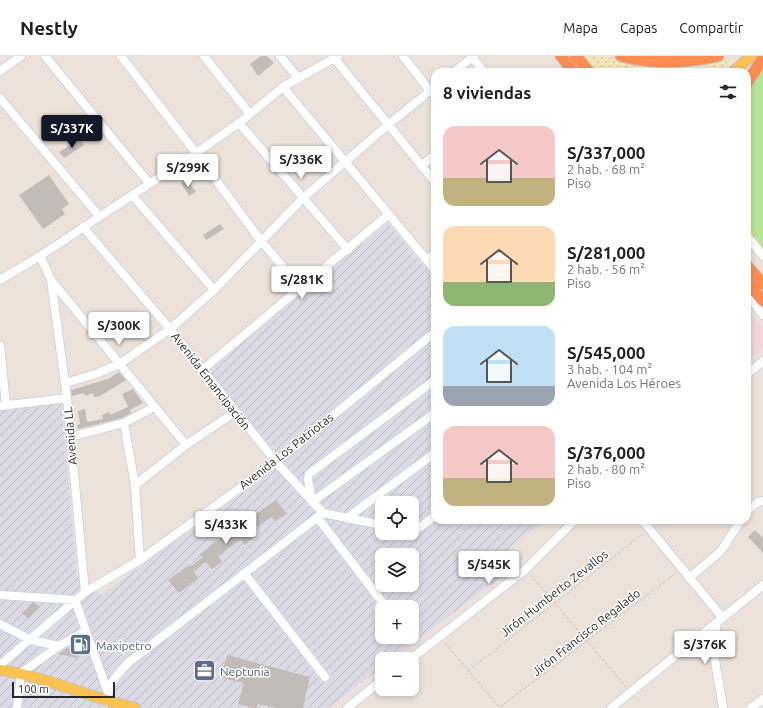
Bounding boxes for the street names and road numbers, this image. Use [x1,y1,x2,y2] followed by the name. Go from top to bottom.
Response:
[169,330,253,432] street label: Avenida Emancipación
[61,407,79,465] street label: Avenida LL
[237,410,335,492] street label: Avenida Los Patriotas
[498,547,610,639] street label: Jirón Humberto Zevallos
[530,586,642,678] street label: Jirón Francisco Regalado

